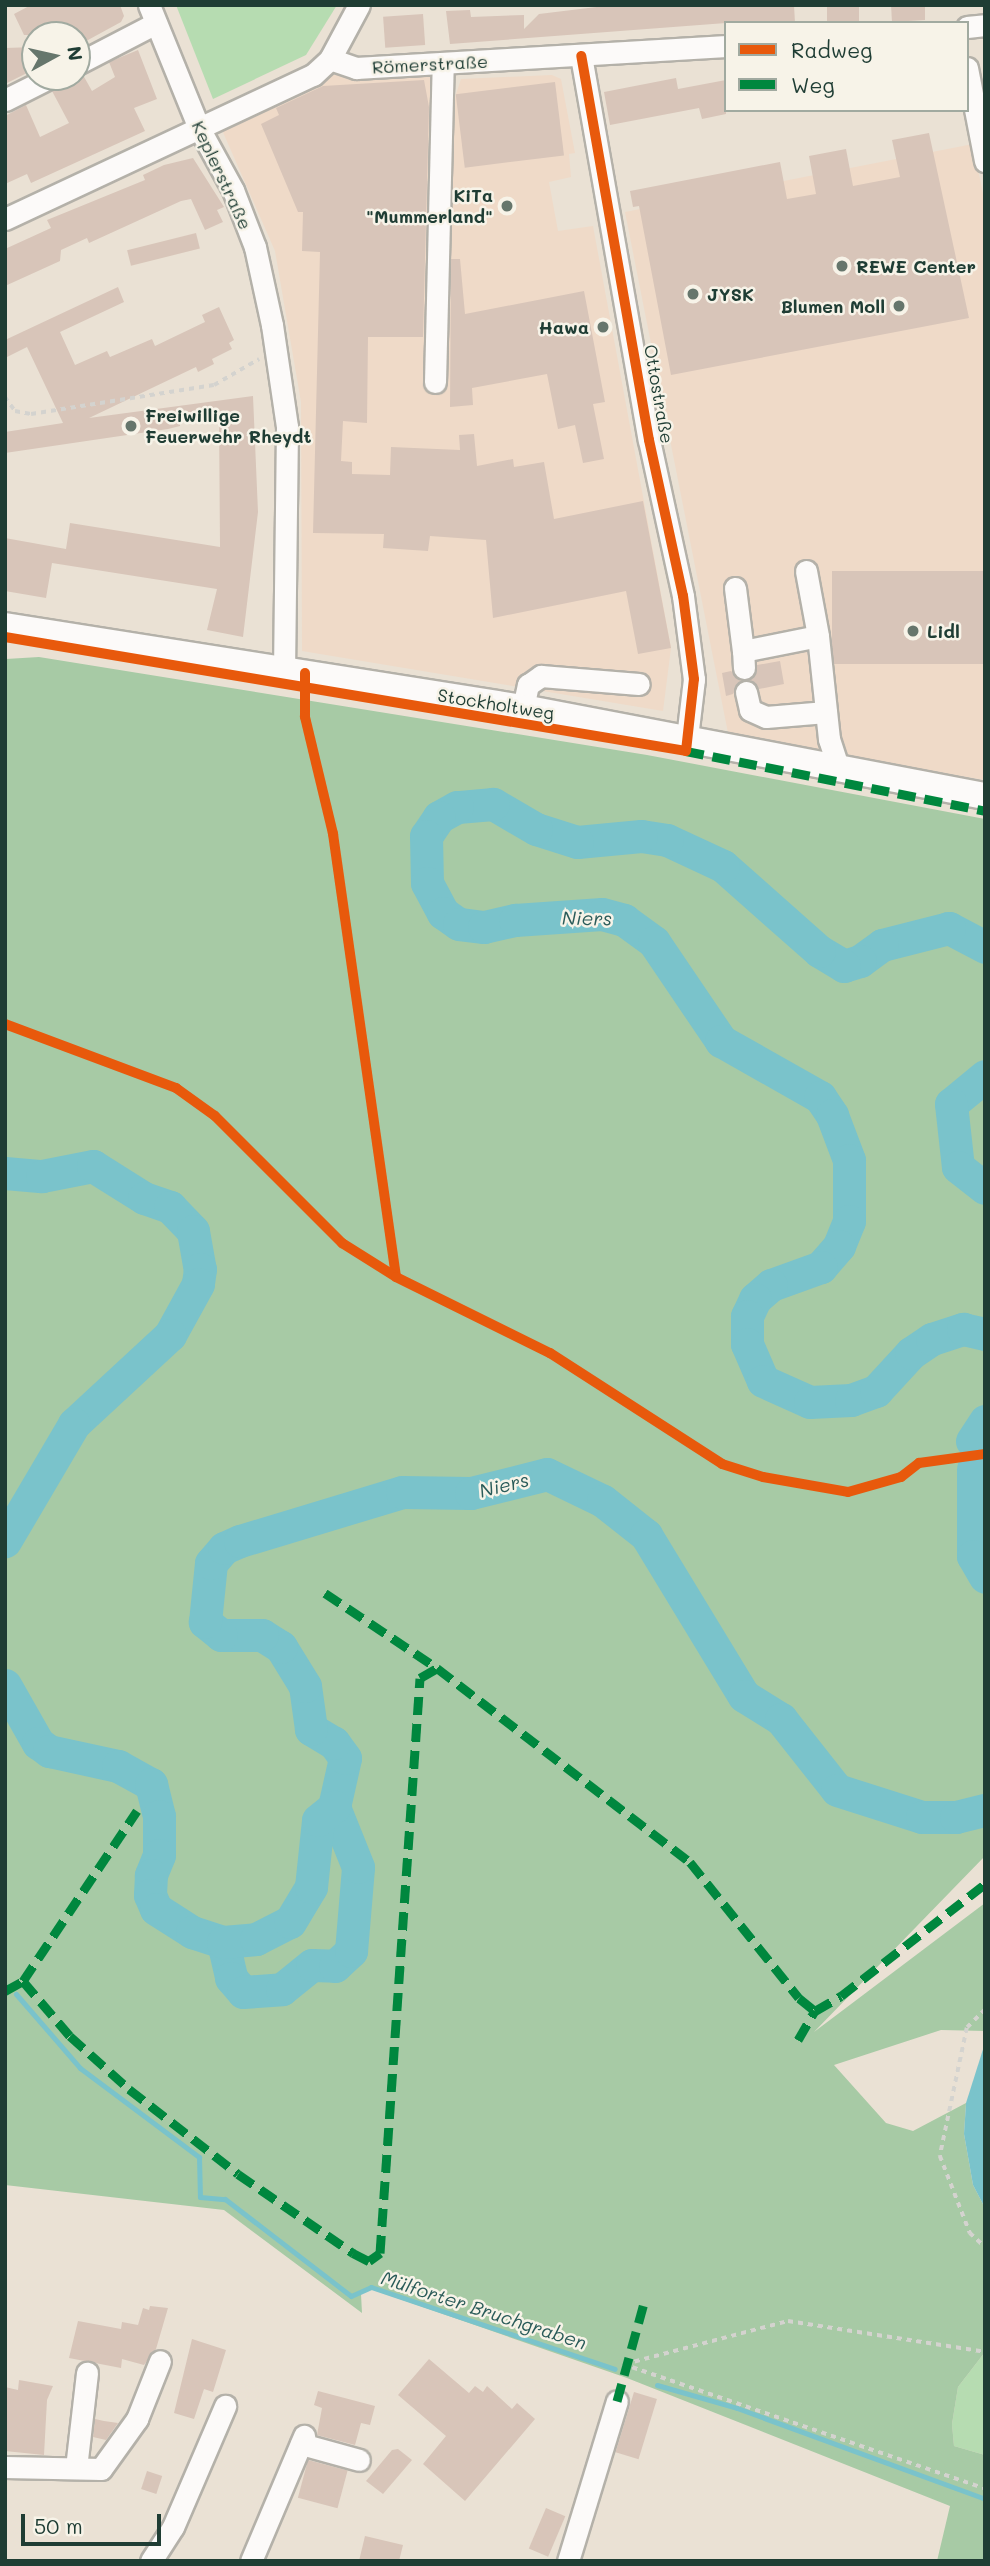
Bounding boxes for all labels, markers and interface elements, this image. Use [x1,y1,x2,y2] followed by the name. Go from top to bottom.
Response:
[21,21,91,91] north arrow
[724,21,969,112] legend
[791,36,872,63] text: Radweg
[62,44,89,62] text: N
[371,50,489,78] street label: Römerstraße
[791,71,835,98] text: Weg
[187,117,257,233] street label: Keplerstraße
[366,185,493,228] place label: KiTa "Mummerland"
[499,198,515,214] marker: KiTa "Mummerland"
[856,255,976,277] place label: REWE Center
[834,258,850,274] marker: REWE Center
[707,283,754,305] place label: JYSK
[685,286,701,302] marker: JYSK
[781,295,885,317] place label: Blumen Moll
[891,298,907,314] marker: Blumen Moll
[539,316,589,338] place label: Hawa
[595,319,611,335] marker: Hawa
[640,343,678,445] street label: Ottostraße
[145,405,311,448] place label: Freiwillige Feuerwehr Rheydt
[123,418,139,434] marker: Freiwillige Feuerwehr Rheydt
[927,620,960,642] place label: Lidl
[905,623,921,639] marker: Lidl
[436,684,556,724] street label: Stockholtweg
[562,906,612,930] water label: Niers
[477,1468,531,1502] water label: Niers
[378,2266,590,2354] water label: Mülforter Bruchgraben
[24,2500,164,2544] scale bar
[34,2512,83,2539] text: 50 m

